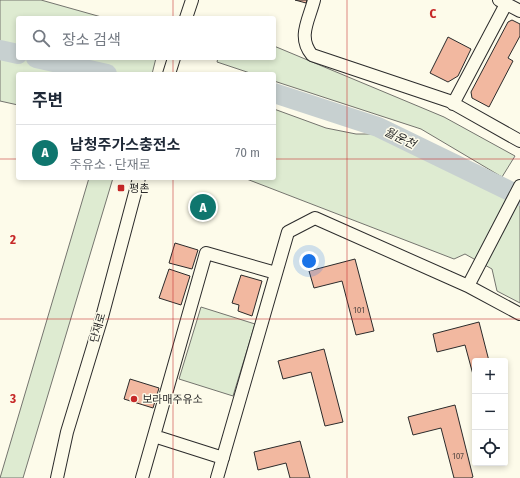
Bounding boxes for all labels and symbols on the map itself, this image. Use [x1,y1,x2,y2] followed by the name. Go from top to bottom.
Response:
[430,6,437,21] text: C
[382,124,420,152] water label: 월운천
[129,182,149,195] place label: 평촌
[116,183,126,193] marker: 평촌
[190,192,216,222] pin: A
[9,232,16,247] text: 2
[299,251,319,271] your location
[353,305,365,315] house number: 101
[88,312,108,344] street label: 단재로
[9,391,16,406] text: 3
[142,393,203,406] place label: 보라매주유소
[129,394,139,404] marker: 보라매주유소
[452,451,464,461] house number: 107

